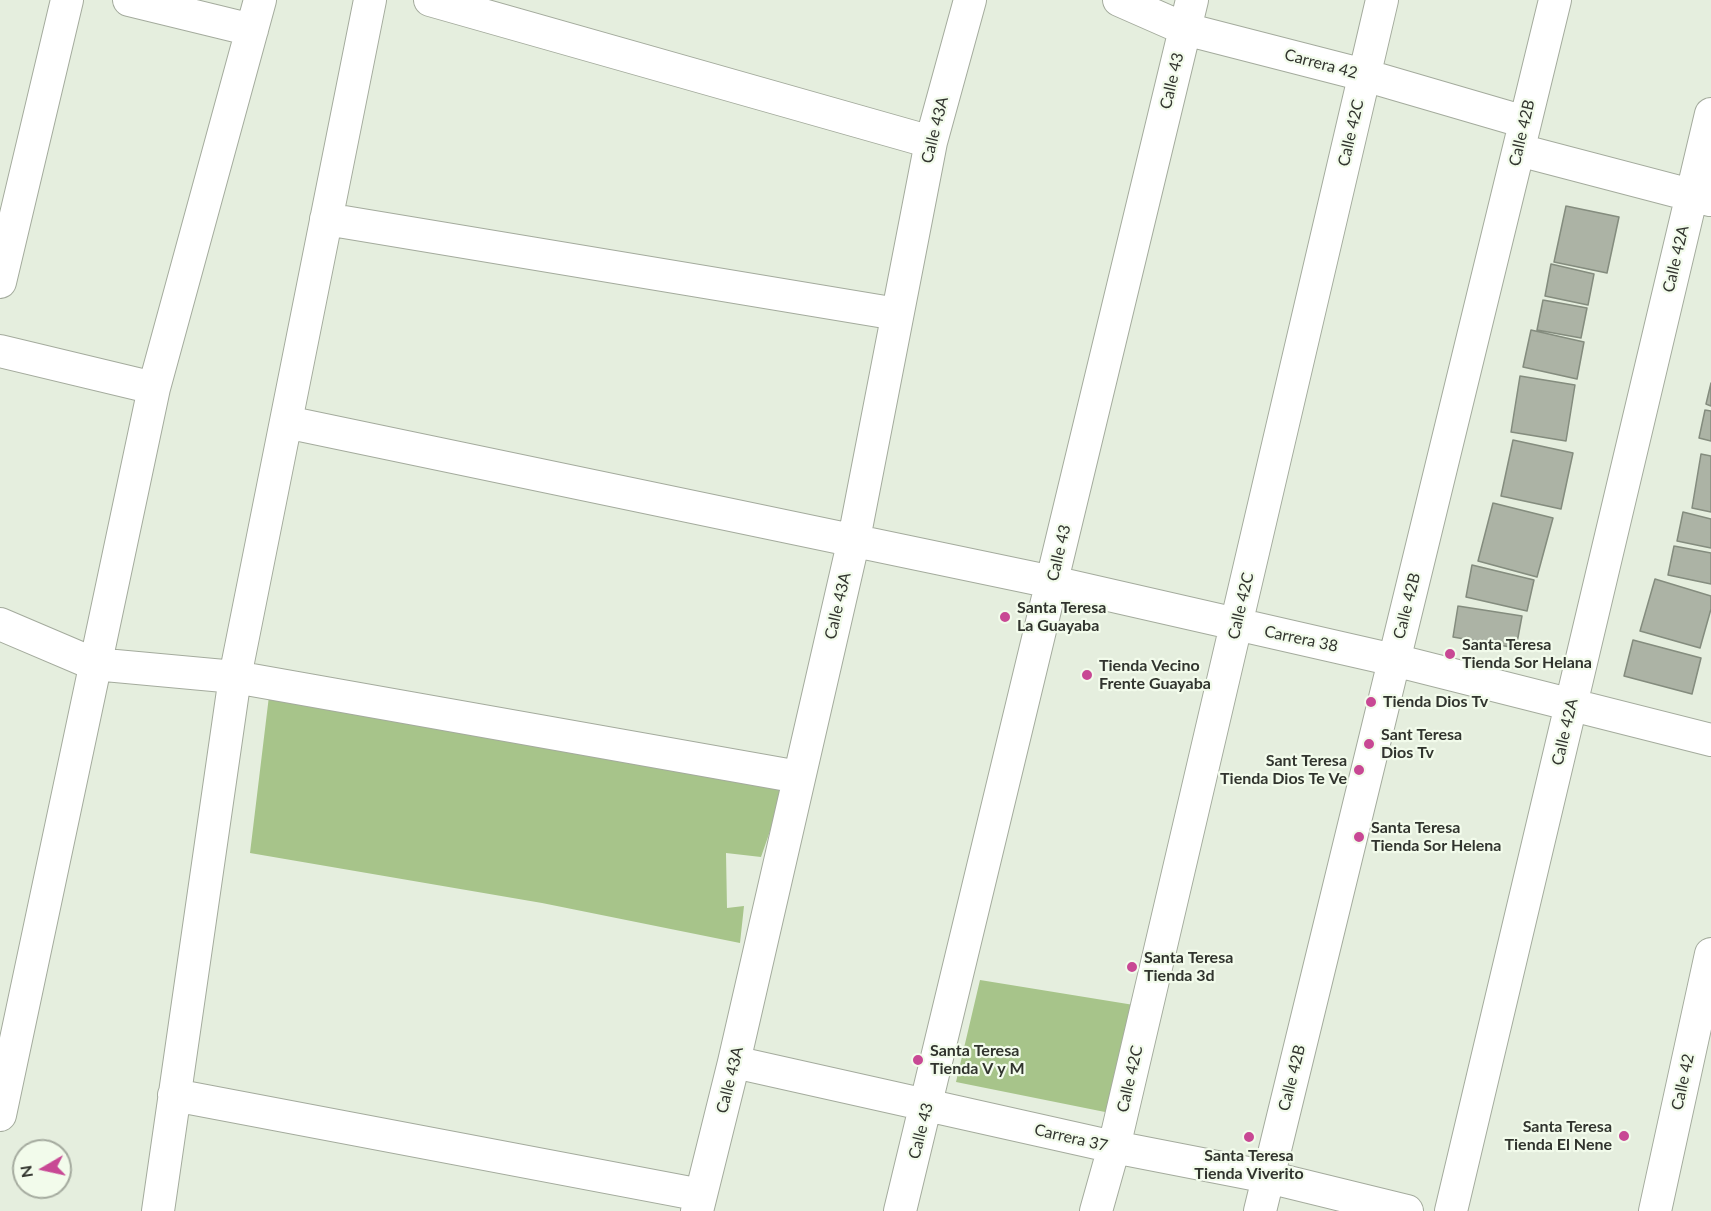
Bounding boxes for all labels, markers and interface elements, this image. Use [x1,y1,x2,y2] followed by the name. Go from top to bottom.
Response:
[1282,45,1360,83] street label: Carrera 42
[1156,51,1188,111] street label: Calle 43
[917,95,953,165] street label: Calle 43A
[1334,98,1368,168] street label: Calle 42C
[1505,98,1539,168] street label: Calle 42B
[1659,224,1693,294] street label: Calle 42A
[1043,523,1075,583] street label: Calle 43
[821,571,855,641] street label: Calle 43A
[1224,571,1258,641] street label: Calle 42C
[1390,571,1424,641] street label: Calle 42B
[1017,598,1106,636] place label: Santa Teresa La Guayaba
[998,610,1012,624] marker: Santa Teresa La Guayaba
[1262,622,1340,656] street label: Carrera 38
[1462,635,1592,673] place label: Santa Teresa Tienda Sor Helana
[1443,647,1457,661] marker: Santa Teresa Tienda Sor Helana
[1099,656,1211,694] place label: Tienda Vecino Frente Guayaba
[1080,668,1094,682] marker: Tienda Vecino Frente Guayaba
[1383,692,1488,712] place label: Tienda Dios Tv
[1364,695,1378,709] marker: Tienda Dios Tv
[1548,697,1582,767] street label: Calle 42A
[1381,725,1462,763] place label: Sant Teresa Dios Tv
[1362,737,1376,751] marker: Sant Teresa Dios Tv
[1220,751,1347,789] place label: Sant Teresa Tienda Dios Te Ve
[1352,763,1366,777] marker: Sant Teresa Tienda Dios Te Ve
[1371,818,1501,856] place label: Santa Teresa Tienda Sor Helena
[1352,830,1366,844] marker: Santa Teresa Tienda Sor Helena
[1144,948,1233,986] place label: Santa Teresa Tienda 3d
[1125,960,1139,974] marker: Santa Teresa Tienda 3d
[930,1041,1025,1079] place label: Santa Teresa Tienda V y M
[1275,1043,1309,1113] street label: Calle 42B
[1113,1044,1147,1114] street label: Calle 42C
[712,1045,748,1115] street label: Calle 43A
[1668,1052,1698,1112] street label: Calle 42
[911,1053,925,1067] marker: Santa Teresa Tienda V y M
[905,1101,937,1161] street label: Calle 43
[1505,1117,1612,1155] place label: Santa Teresa Tienda El Nene
[1032,1120,1110,1156] street label: Carrera 37
[1617,1129,1631,1143] marker: Santa Teresa Tienda El Nene
[1242,1130,1256,1144] marker: Santa Teresa Tienda Viverito
[12,1139,72,1199] north arrow
[1194,1146,1304,1184] place label: Santa Teresa Tienda Viverito
[15,1164,36,1179] text: N

